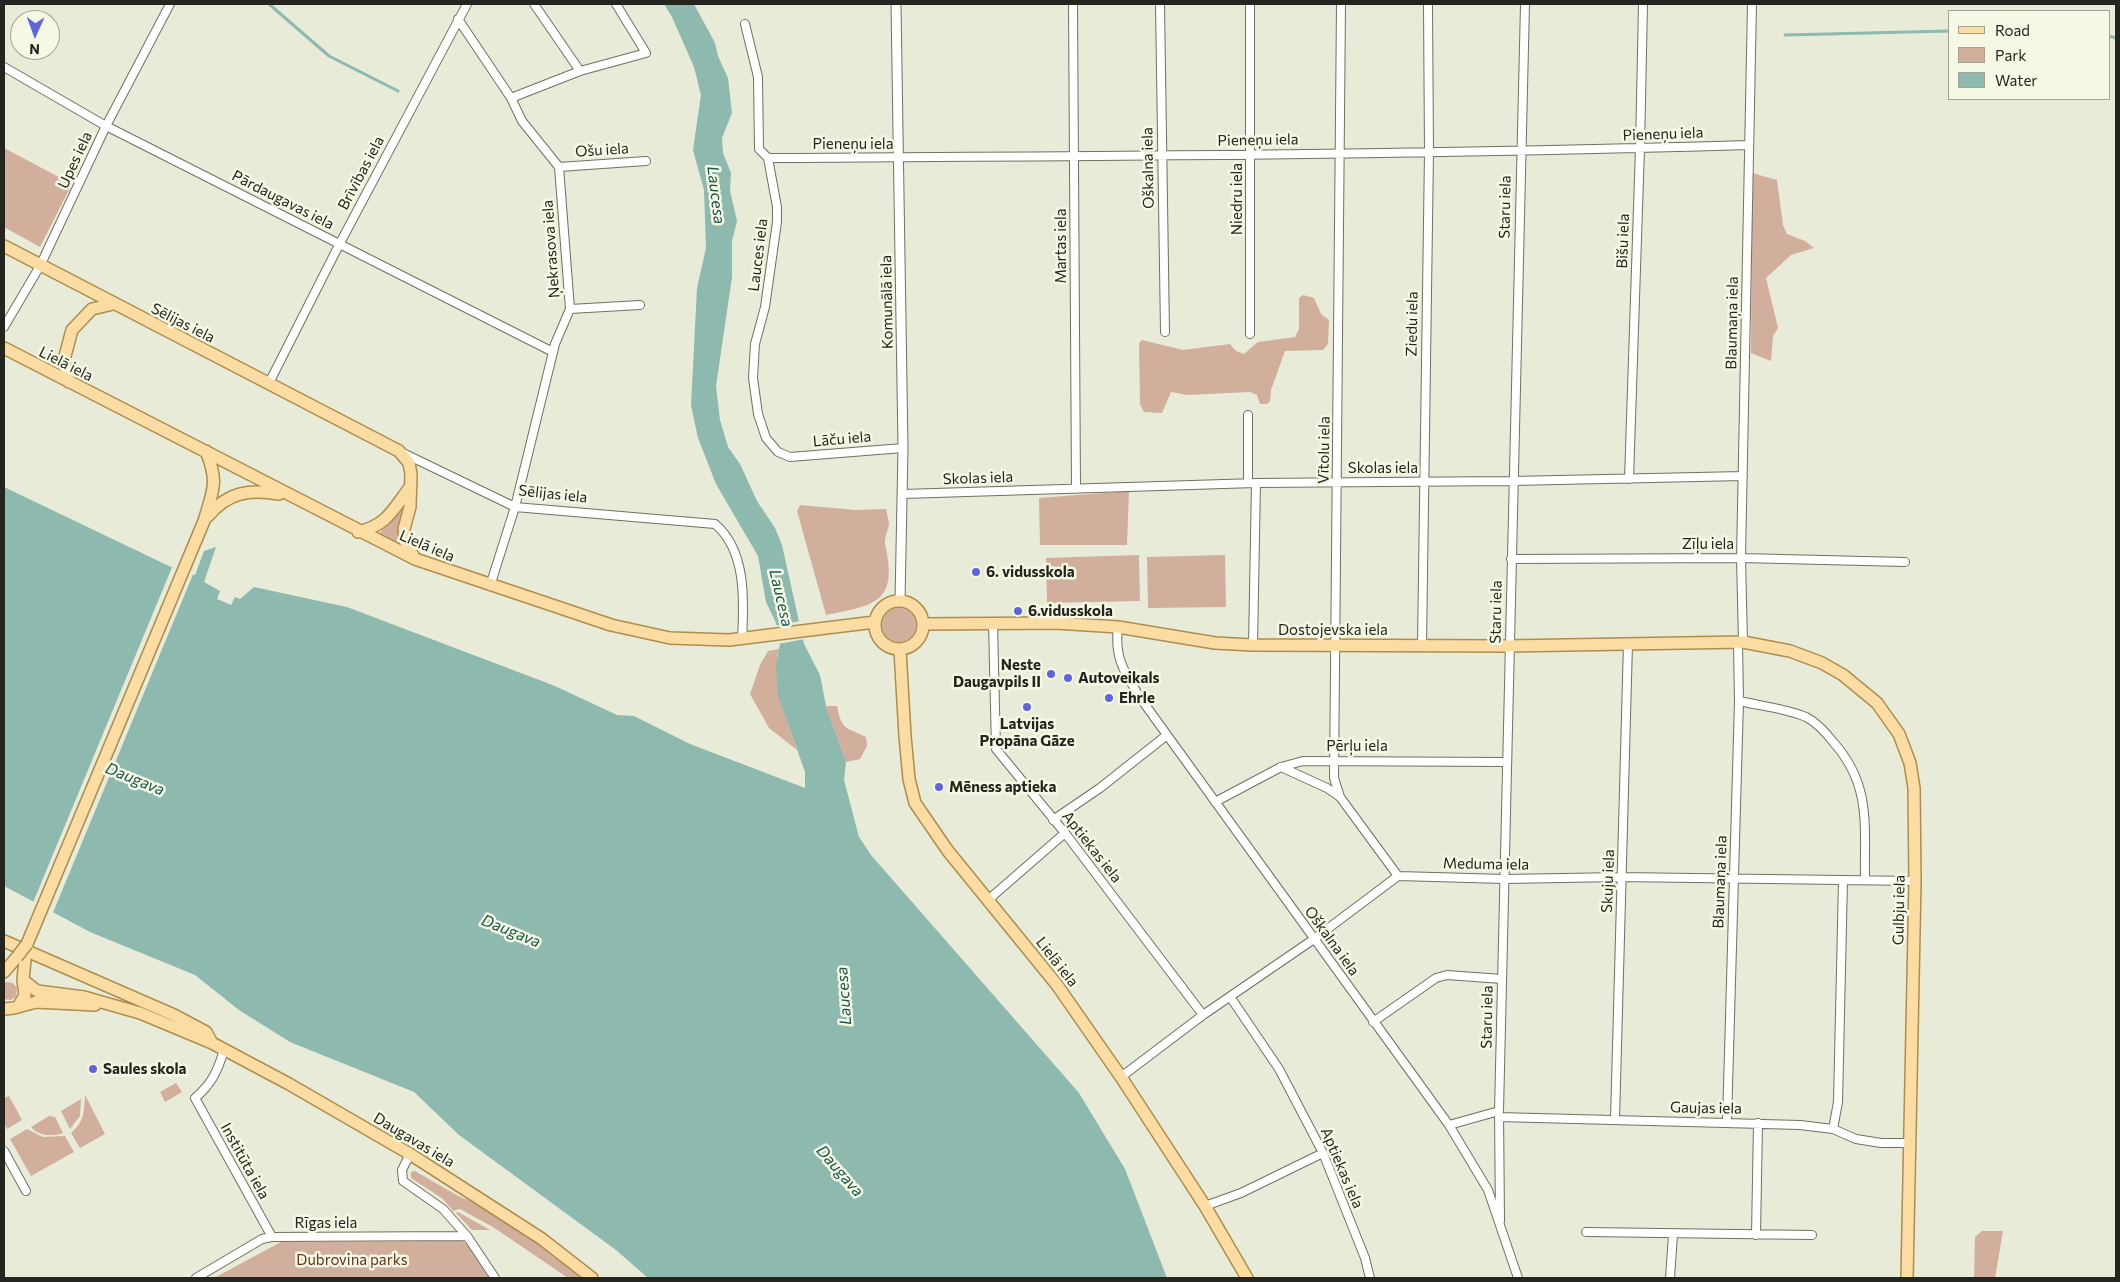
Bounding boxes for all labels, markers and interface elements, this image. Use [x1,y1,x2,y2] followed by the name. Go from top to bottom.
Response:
[10,10,60,60] north arrow
[1948,10,2110,100] legend
[1995,21,2030,39] text: Road
[29,41,40,58] text: N
[1995,46,2026,64] text: Park
[1995,71,2037,89] text: Water
[1622,124,1704,144] street label: Pieneņu iela
[1138,127,1158,209] street label: Oškalna iela
[54,129,96,191] street label: Upes iela
[1217,130,1299,150] street label: Pieneņu iela
[334,133,388,213] street label: Brīvības iela
[813,135,893,153] street label: Pieneņu iela
[575,139,629,161] street label: Ošu iela
[1228,163,1246,235] street label: Niedru iela
[703,165,729,225] water label: Laucesa
[229,167,337,233] street label: Pārdaugavas iela
[1495,175,1515,239] street label: Staru iela
[539,199,563,299] street label: Ņekrasova iela
[1052,208,1070,284] street label: Martas iela
[1613,213,1633,269] street label: Bišu iela
[745,218,771,292] street label: Lauces iela
[877,255,897,349] street label: Komunālā iela
[1722,276,1742,370] street label: Blaumaņa iela
[1402,291,1422,357] street label: Ziedu iela
[148,299,218,347] street label: Sēlijas iela
[36,343,96,385] street label: Lielā iela
[1314,416,1334,484] street label: Vītolu iela
[812,427,872,451] street label: Lāču iela
[1348,459,1418,477] street label: Skolas iela
[943,468,1013,488] street label: Skolas iela
[518,481,588,507] street label: Sēlijas iela
[397,526,457,566] street label: Lielā iela
[1682,535,1734,553] street label: Zīļu iela
[986,563,1075,581] place label: 6. vidusskola
[970,566,982,578] marker: 6. vidusskola
[765,567,797,629] water label: Laucesa
[1486,580,1506,644] street label: Staru iela
[1028,602,1113,620] place label: 6.vidusskola
[1012,605,1024,617] marker: 6.vidusskola
[1278,621,1388,639] street label: Dostojevska iela
[953,656,1041,691] place label: Neste Daugavpils II
[1045,668,1057,680] marker: Neste Daugavpils II
[1078,669,1160,687] place label: Autoveikals
[1062,672,1074,684] marker: Autoveikals
[1119,689,1155,707] place label: Ehrle
[1103,692,1115,704] marker: Ehrle
[1021,701,1033,713] marker: Latvijas Propāna Gāze
[979,715,1075,750] place label: Latvijas Propāna Gāze
[1326,737,1388,755] street label: Pērļu iela
[103,758,167,800] water label: Daugava
[949,778,1056,796] place label: Mēness aptieka
[933,781,945,793] marker: Mēness aptieka
[1058,808,1126,886] street label: Aptiekas iela
[1709,835,1731,929] street label: Blaumaņa iela
[1598,849,1618,913] street label: Skuju iela
[1443,854,1529,874] street label: Meduma iela
[1889,875,1909,945] street label: Gulbju iela
[1301,903,1363,979] street label: Oškalna iela
[479,910,543,952] water label: Daugava
[1032,934,1082,990] street label: Lielā iela
[832,966,856,1026] water label: Laucesa
[1477,985,1497,1049] street label: Staru iela
[103,1060,186,1078] place label: Saules skola
[87,1063,99,1075] marker: Saules skola
[1670,1098,1742,1118] street label: Gaujas iela
[370,1109,458,1171] street label: Daugavas iela
[217,1120,273,1202] street label: Institūta iela
[1317,1125,1367,1211] street label: Aptiekas iela
[812,1141,868,1201] water label: Daugava
[295,1214,357,1232] street label: Rīgas iela
[296,1251,408,1269] park label: Dubrovina parks

